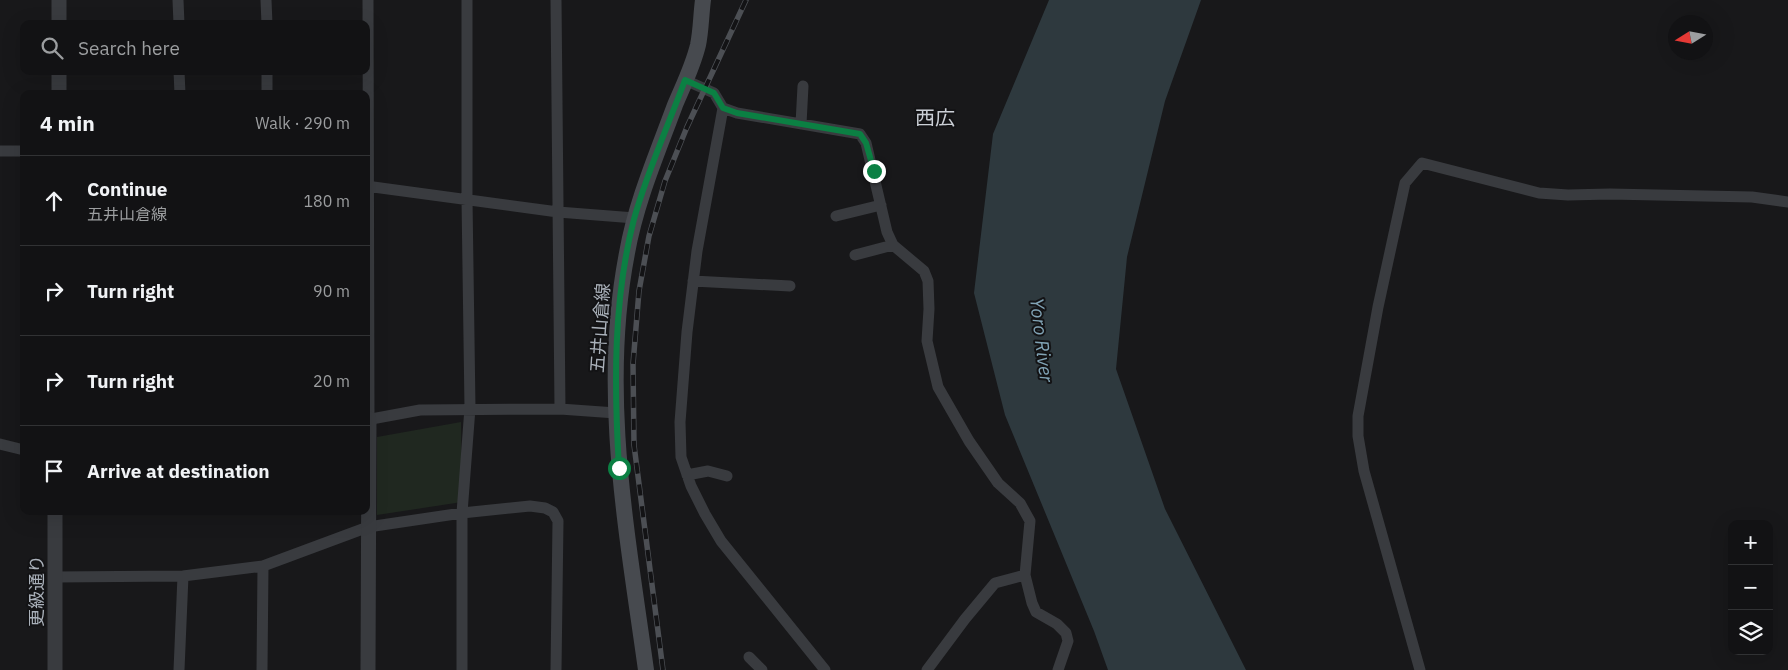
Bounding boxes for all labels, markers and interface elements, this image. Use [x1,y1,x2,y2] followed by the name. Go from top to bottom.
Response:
[1668,15,1713,60] north arrow
[20,20,370,75] search box
[38,34,66,62] icon: search
[78,36,180,60] text: Search here
[915,104,955,131] district label: 西広
[40,109,95,137] text: 4 min
[255,113,350,133] text: Walk · 290 m
[863,160,886,183] route end
[87,177,167,201] text: Continue
[40,187,68,215] icon: ahead
[303,191,350,211] text: 180 m
[87,204,167,224] text: 五井山倉線
[40,277,68,305] icon: right
[87,279,174,303] text: Turn right
[313,281,350,301] text: 90 m
[585,282,615,374] street label: 五井山倉線
[1025,296,1059,385] water label: Yoro River
[40,367,68,395] icon: right
[87,369,174,393] text: Turn right
[313,371,350,391] text: 20 m
[40,457,68,485] icon: arrive
[608,457,631,480] route start
[87,459,270,483] text: Arrive at destination
[1728,520,1773,655] map controls
[1728,520,1773,565] button: +
[25,555,48,627] street label: 更級通り
[1728,565,1773,610] button: −
[1728,610,1773,655] button: layers

